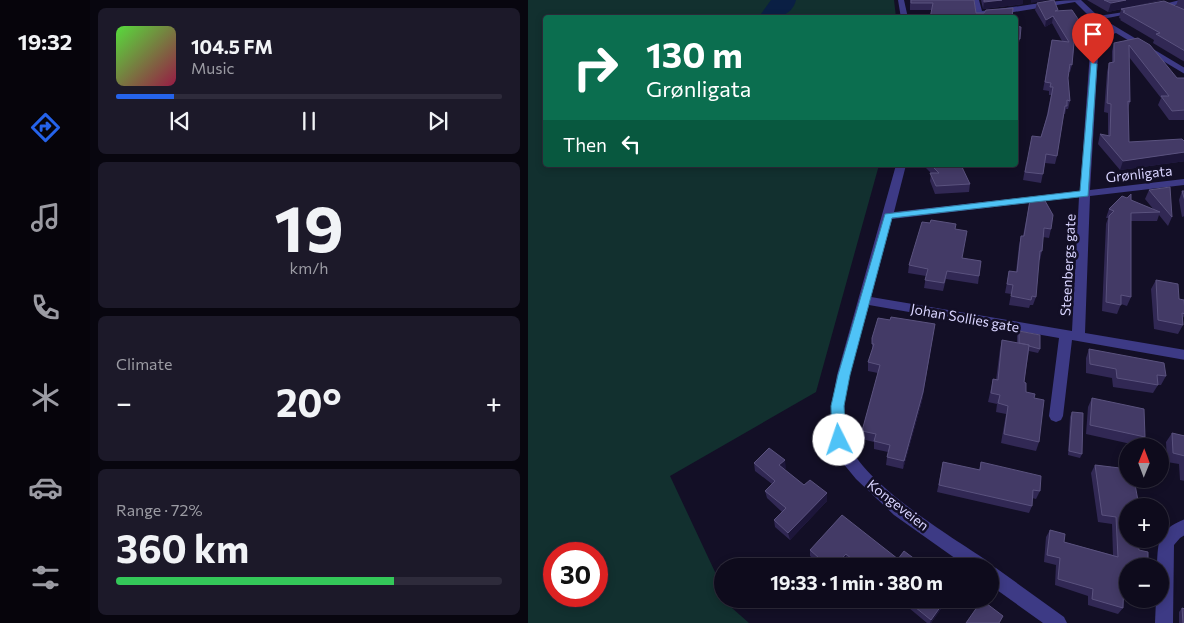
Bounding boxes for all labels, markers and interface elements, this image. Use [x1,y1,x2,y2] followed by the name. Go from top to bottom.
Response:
[1072,13,1114,64] pin
[1079,20,1107,48] icon: arrive
[18,28,72,55] text: 19:32
[646,32,743,75] text: 130 m
[191,35,273,58] text: 104.5 FM
[563,35,628,100] icon: right
[191,58,235,77] text: Music
[646,75,751,102] text: Grønligata
[166,107,194,135] icon: previous
[295,107,323,135] icon: pause
[424,107,452,135] icon: next
[28,110,63,145] icon: directions
[617,130,645,158] icon: left
[563,133,607,156] text: Then
[1105,162,1173,185] street label: Grønligata
[274,186,344,265] text: 19
[28,200,63,235] icon: music
[1056,213,1079,316] street label: Steenbergs gate
[290,258,328,277] text: km/h
[28,290,63,325] icon: phone
[909,300,1021,335] street label: Johan Sollies gate
[116,354,172,373] text: Climate
[276,378,342,425] text: 20°
[28,380,63,415] icon: climate
[116,385,132,419] text: −
[486,385,502,419] text: +
[812,413,864,465] position arrow
[1119,438,1169,488] north arrow
[1119,438,1169,608] map controls
[28,470,63,505] icon: car
[864,475,932,534] street label: Kongeveien
[1119,498,1169,548] button: +
[116,500,202,519] text: Range · 72%
[116,524,249,571] text: 360 km
[543,542,608,607] speed limit sign: 30
[1119,558,1169,608] button: −
[28,560,63,595] icon: filters
[770,571,943,594] text: 19:33 · 1 min · 380 m

